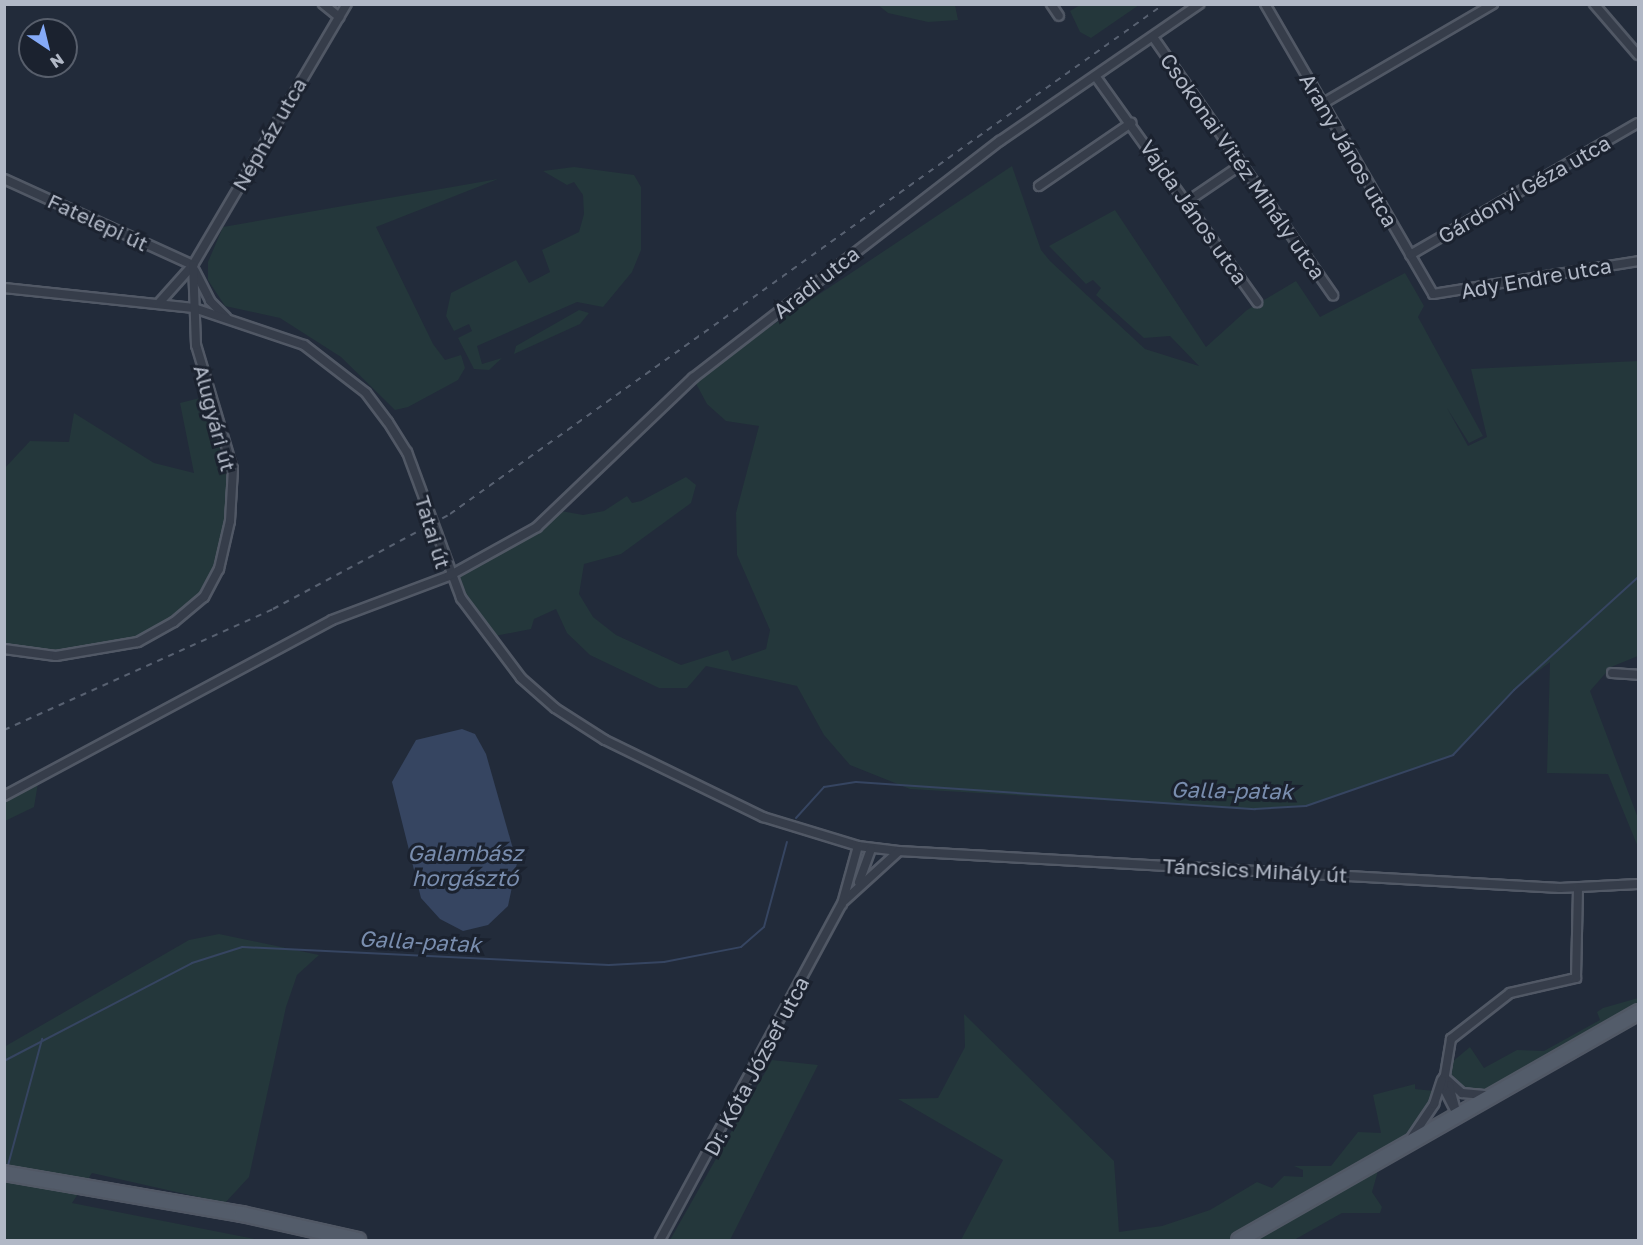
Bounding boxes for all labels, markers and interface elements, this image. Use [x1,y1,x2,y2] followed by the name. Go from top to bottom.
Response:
[18,18,78,78] north arrow
[1155,48,1331,284] street label: Csokonai Vitéz Mihály utca
[46,49,68,73] text: N
[1295,69,1403,231] street label: Arany János utca
[227,73,311,195] street label: Népház utca
[1433,129,1615,249] street label: Gárdonyi Géza utca
[1135,135,1253,289] street label: Vajda János utca
[44,188,152,256] street label: Fatelepi út
[768,241,864,323] street label: Aradi utca
[1459,252,1613,304] street label: Ady Endre utca
[189,362,241,474] street label: Alugyári út
[410,492,456,572] street label: Tatai út
[1171,776,1293,804] water label: Galla-patak
[407,839,523,890] water label: Galambász horgásztó
[1162,853,1348,887] street label: Táncsics Mihály út
[358,925,482,957] water label: Galla-patak
[698,972,814,1160] street label: Dr. Kóta József utca

